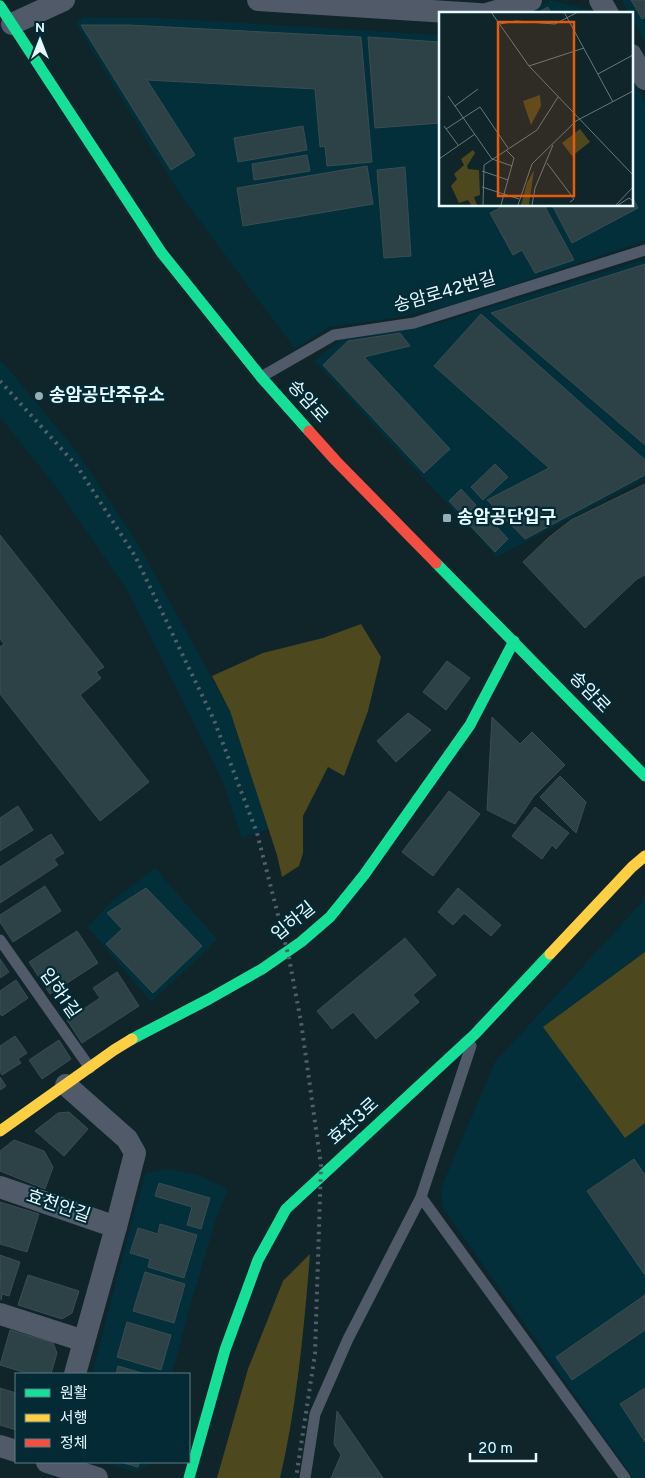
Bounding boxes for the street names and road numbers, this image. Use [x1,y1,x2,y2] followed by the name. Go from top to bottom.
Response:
[391,267,499,319] street label: 송암로42번길
[282,376,332,428] street label: 송암로
[563,667,615,719] street label: 송암로
[267,897,321,947] street label: 입하길
[33,964,85,1024] street label: 입하1길
[324,1093,384,1151] street label: 효천3로
[23,1185,93,1229] street label: 효천안길

